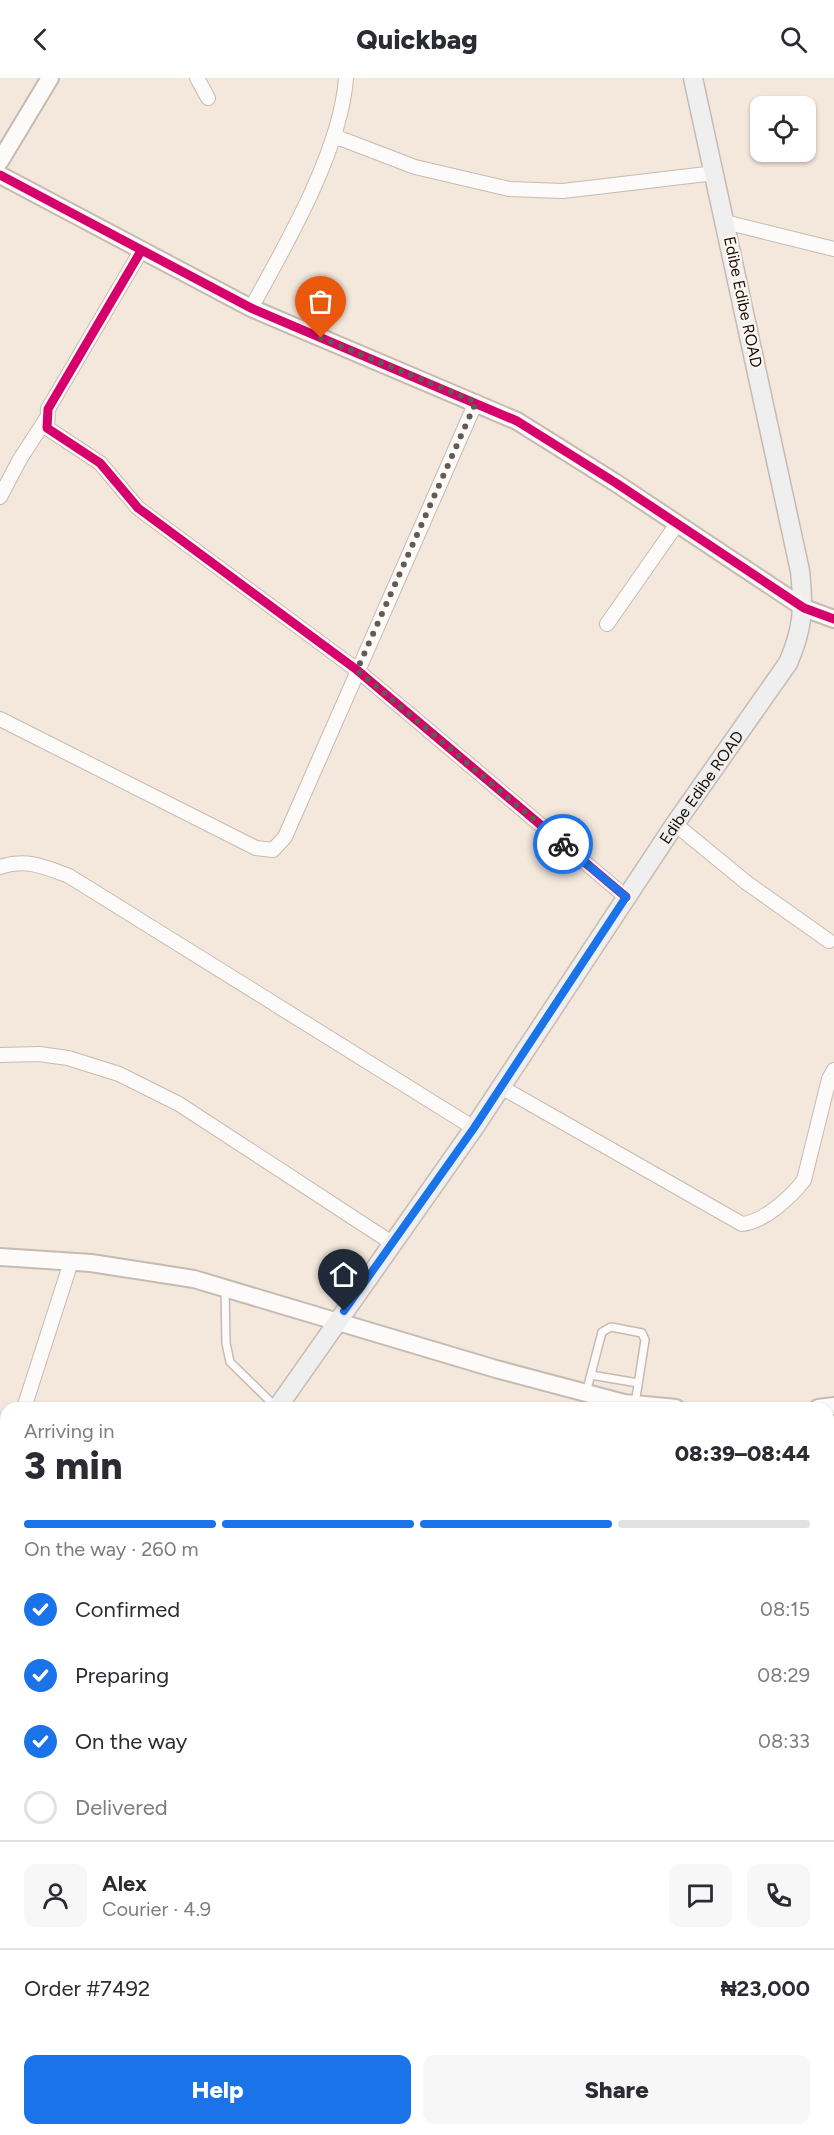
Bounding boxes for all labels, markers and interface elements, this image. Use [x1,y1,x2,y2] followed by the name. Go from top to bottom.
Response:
[24,23,57,56] icon: back
[356,23,478,56] text: Quickbag
[777,23,810,56] icon: search
[750,96,816,162] map controls
[750,96,816,162] button: locate
[720,235,766,369] street label: Edibe Edibe ROAD
[295,276,346,338] pin
[304,285,337,318] icon: bag
[655,727,747,847] street label: Edibe Edibe ROAD
[533,814,593,874] courier
[547,828,580,861] icon: bike
[318,1249,369,1311] pin
[327,1258,360,1291] icon: home
[24,1419,114,1443] text: Arriving in
[675,1440,810,1467] text: 08:39–08:44
[24,1442,122,1489] text: 3 min
[24,1537,198,1561] text: On the way · 260 m
[24,1593,57,1626] icon: check
[75,1596,180,1623] text: Confirmed
[760,1597,810,1621] text: 08:15
[24,1659,57,1692] icon: check
[75,1662,169,1689] text: Preparing
[757,1663,810,1687] text: 08:29
[24,1725,57,1758] icon: check
[75,1728,187,1755] text: On the way
[758,1729,810,1753] text: 08:33
[75,1794,168,1821] text: Delivered
[24,1864,87,1927] button: person
[669,1864,732,1927] button: chat
[747,1864,810,1927] button: phone
[102,1870,147,1897] text: Alex
[102,1897,211,1921] text: Courier · 4.9
[24,1975,150,2002] text: Order #7492
[721,1975,810,2002] text: ₦23,000
[24,2055,411,2124] button: Help
[423,2055,810,2124] button: Share

